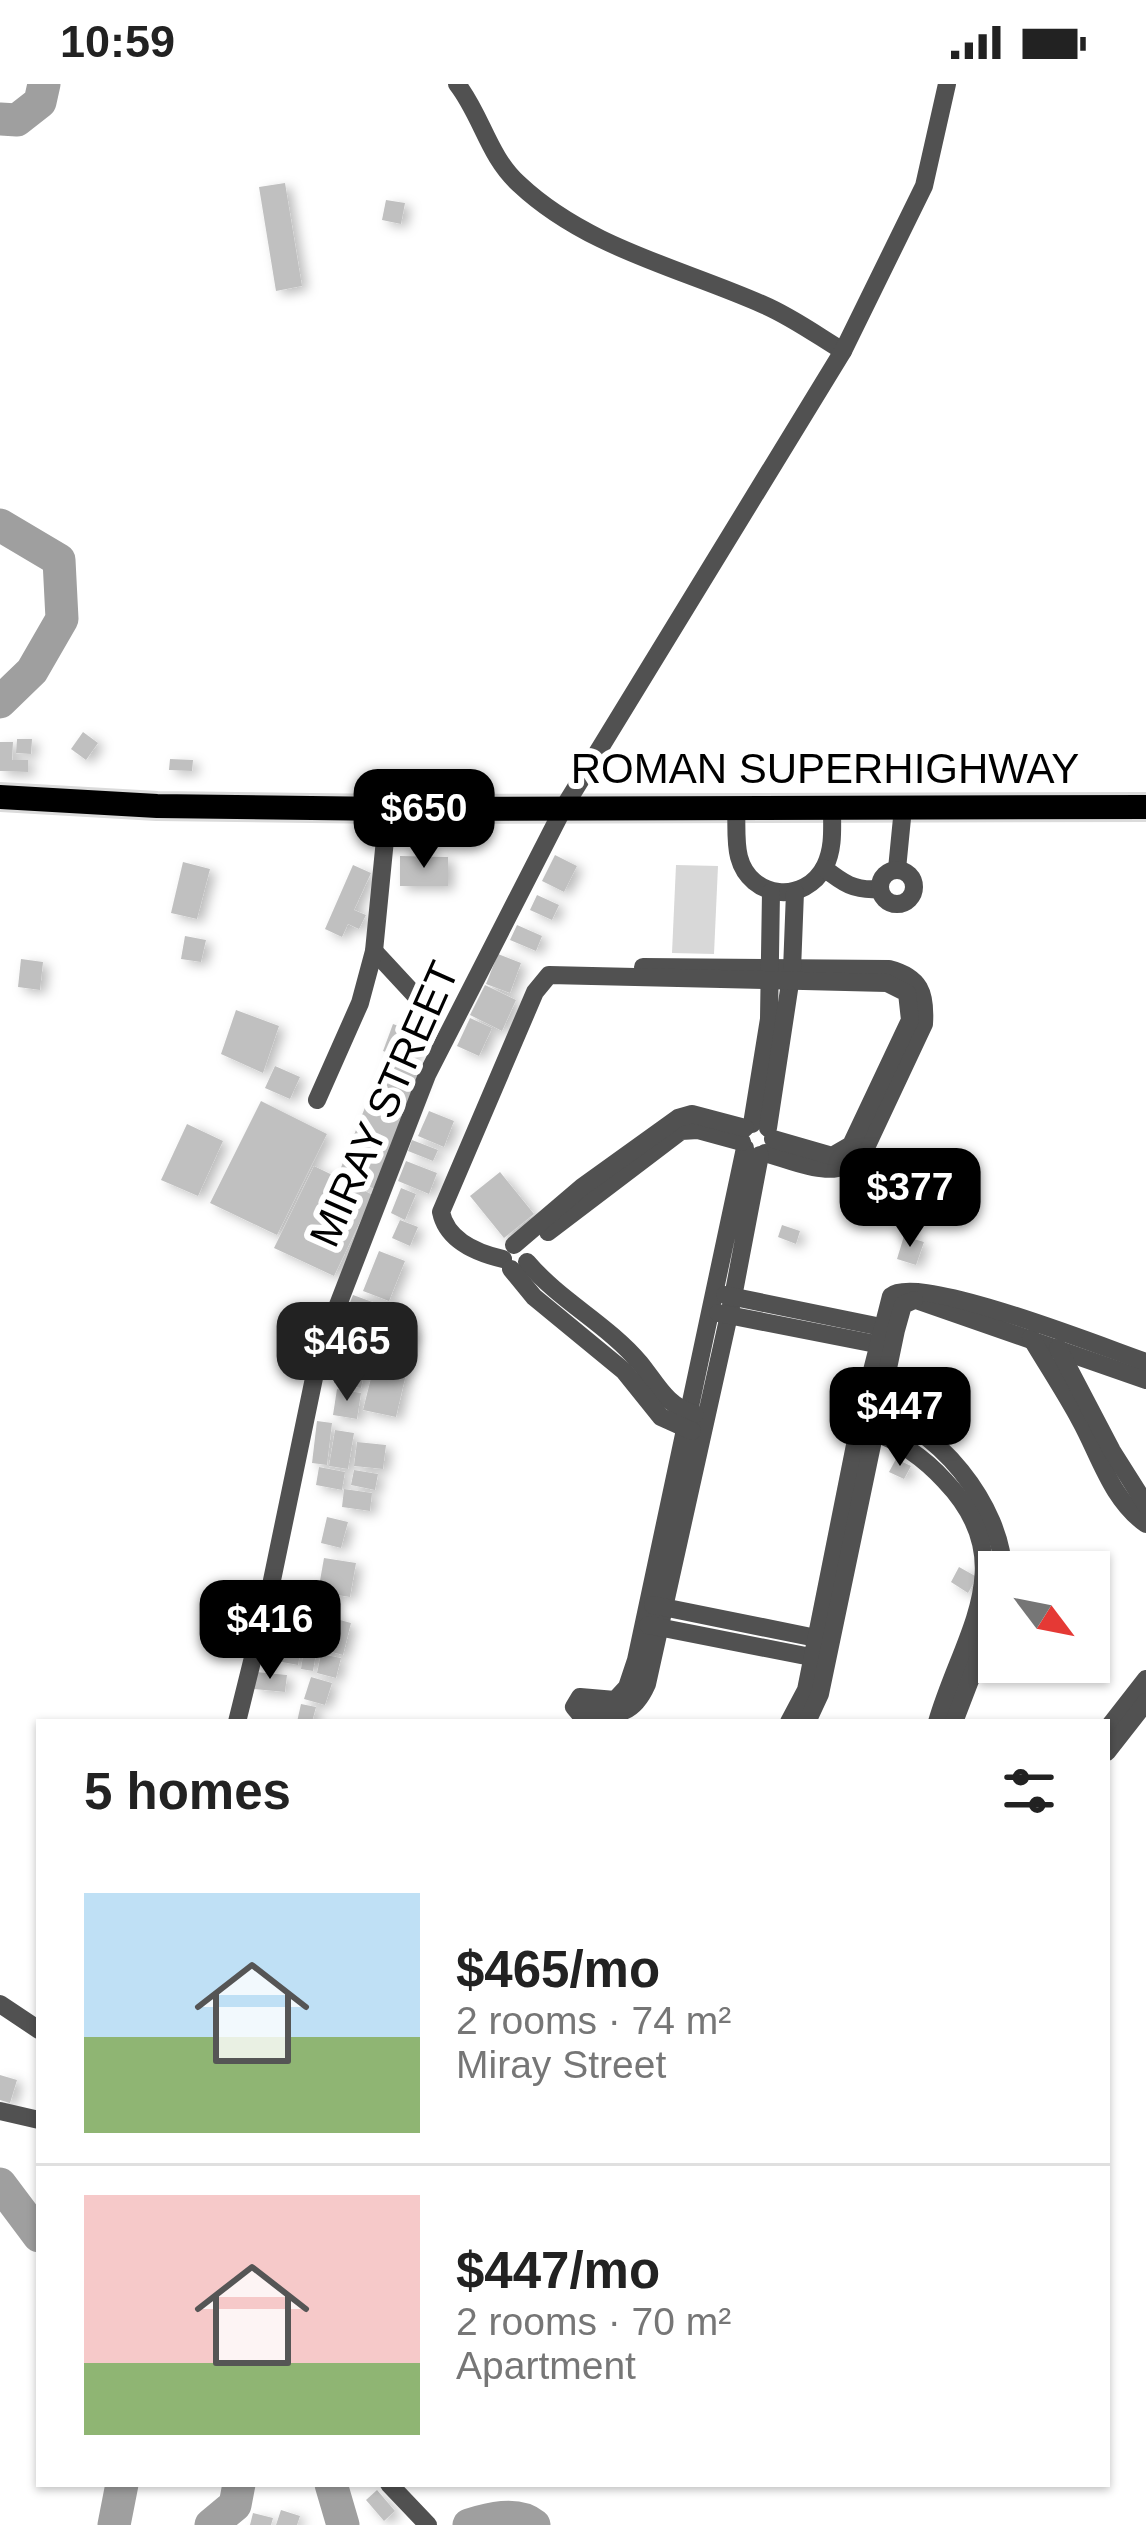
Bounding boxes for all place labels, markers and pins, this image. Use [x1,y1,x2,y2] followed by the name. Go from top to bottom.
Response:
[353,769,495,871] pin: $650
[839,1148,981,1250] pin: $377
[276,1302,418,1404] pin: $465
[829,1367,971,1469] pin: $447
[199,1580,341,1682] pin: $416

